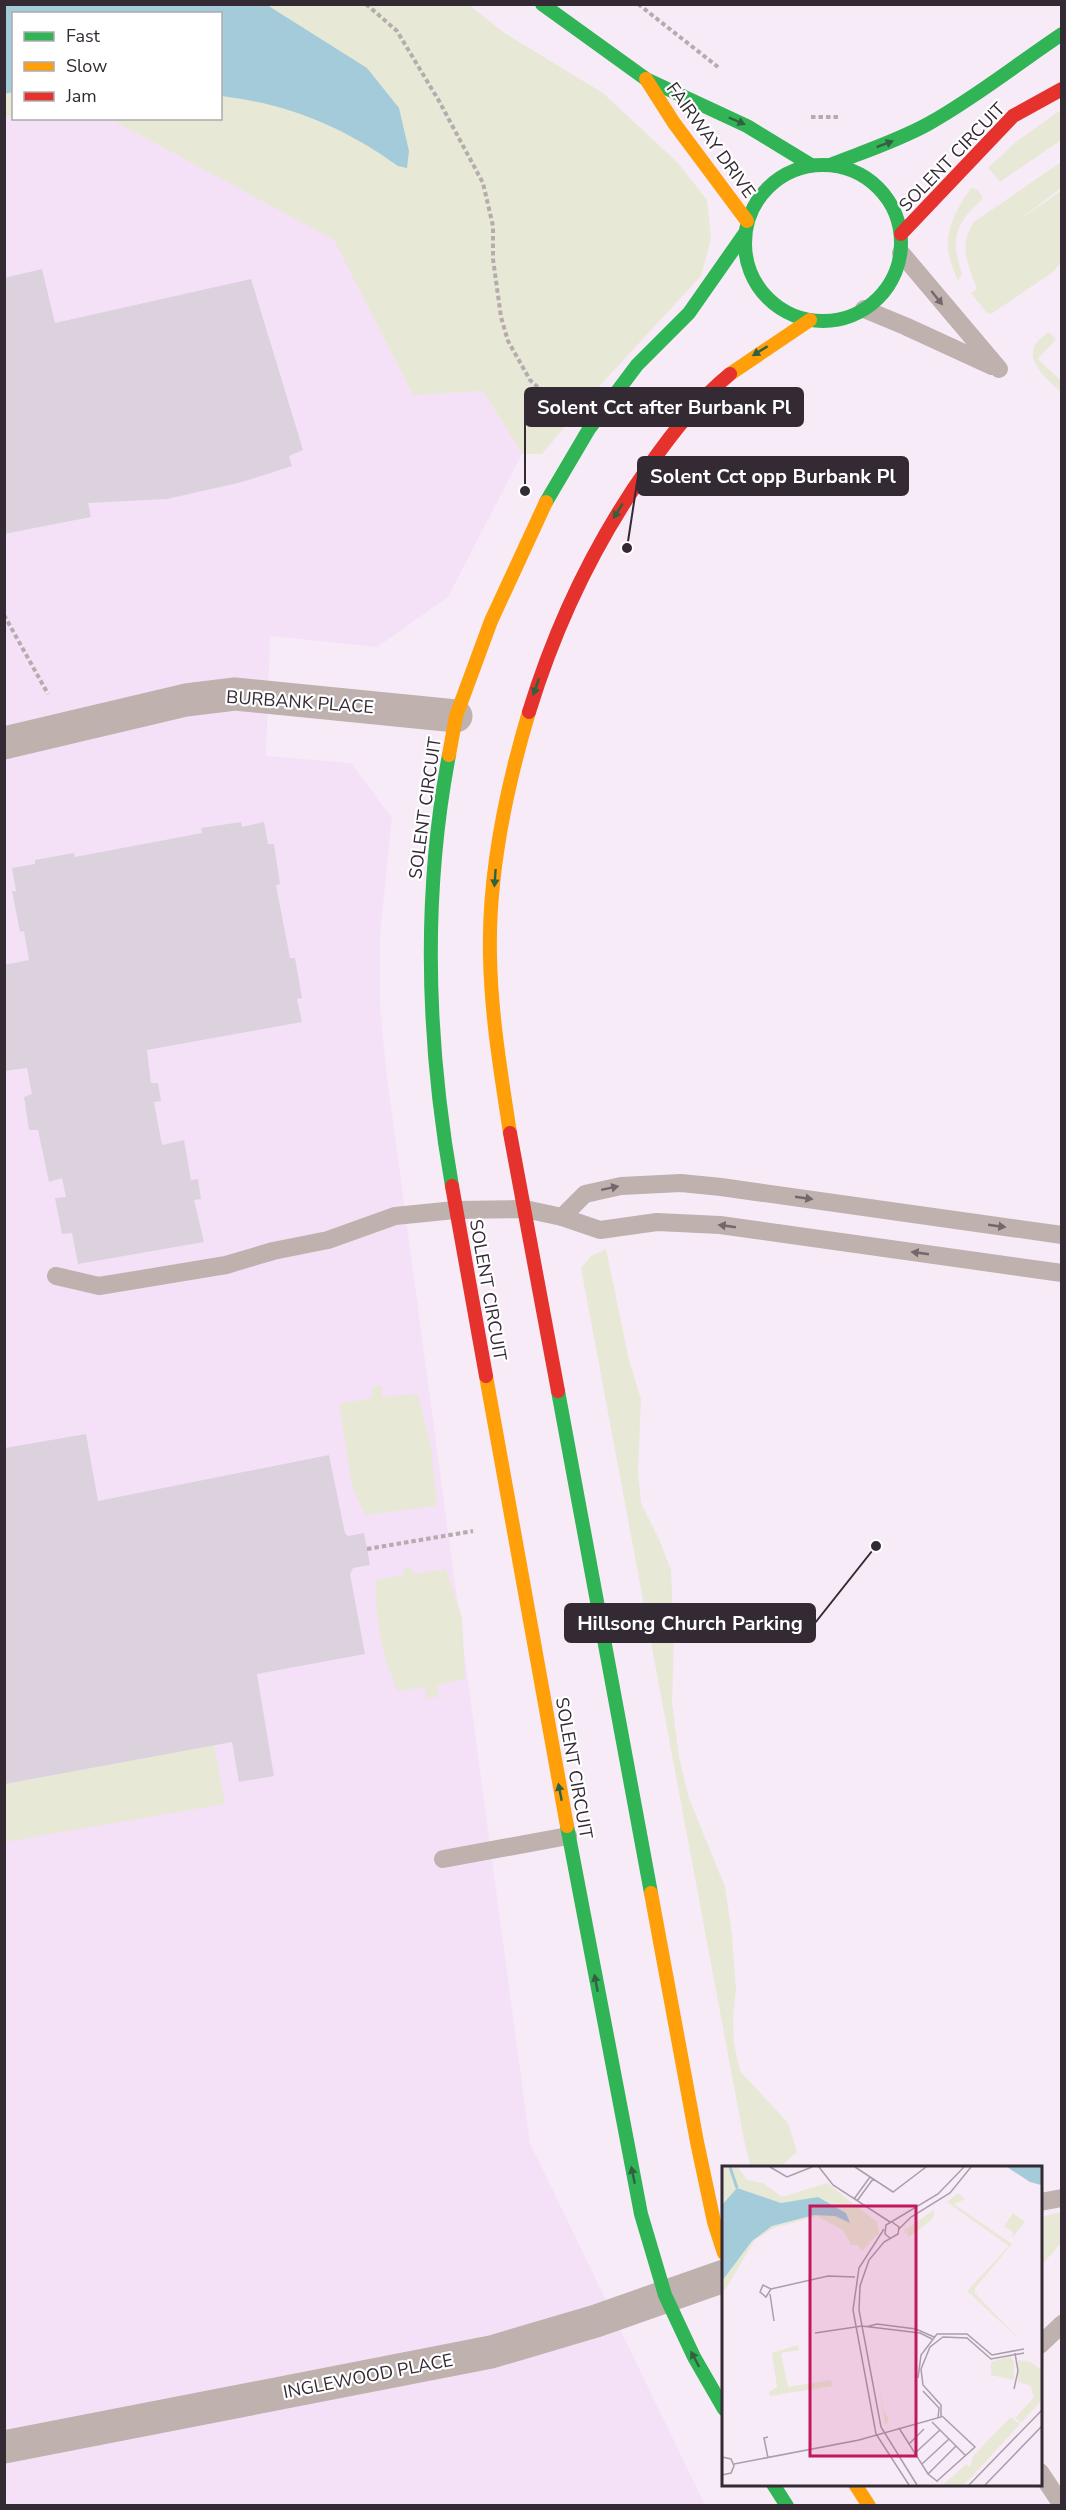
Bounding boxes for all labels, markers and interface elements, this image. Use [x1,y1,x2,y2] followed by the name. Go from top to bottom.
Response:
[12,12,222,120] legend
[66,24,101,48] text: Fast
[66,54,107,78] text: Slow
[661,77,761,203] street label: FAIRWAY DRIVE
[65,84,97,108] text: Jam
[894,97,1011,217] street label: SOLENT CIRCUIT
[729,116,747,126] one-way arrow
[876,139,894,148] one-way arrow
[931,290,944,306] one-way arrow
[752,345,768,356] one-way arrow
[525,388,803,426] callout: Solent Cct after Burbank Pl
[537,394,792,421] text: Solent Cct after Burbank Pl
[638,457,908,495] callout: Solent Cct opp Burbank Pl
[650,463,896,490] text: Solent Cct opp Burbank Pl
[613,503,624,519] one-way arrow
[531,678,541,696] one-way arrow
[225,685,375,719] street label: BURBANK PLACE
[403,735,447,881] street label: SOLENT CIRCUIT
[490,868,500,887] one-way arrow
[601,1183,620,1193] one-way arrow
[795,1194,814,1203] one-way arrow
[464,1217,512,1363] street label: SOLENT CIRCUIT
[988,1221,1007,1230] one-way arrow
[718,1222,737,1231] one-way arrow
[911,1249,930,1258] one-way arrow
[565,1604,815,1642] callout: Hillsong Church Parking
[577,1610,803,1637] text: Hillsong Church Parking
[550,1695,598,1841] street label: SOLENT CIRCUIT
[555,1782,564,1801] one-way arrow
[591,1974,600,1993] one-way arrow
[627,2166,637,2184] one-way arrow
[722,2166,1042,2486] inset map
[281,2348,455,2404] street label: INGLEWOOD PLACE
[690,2350,700,2367] one-way arrow

